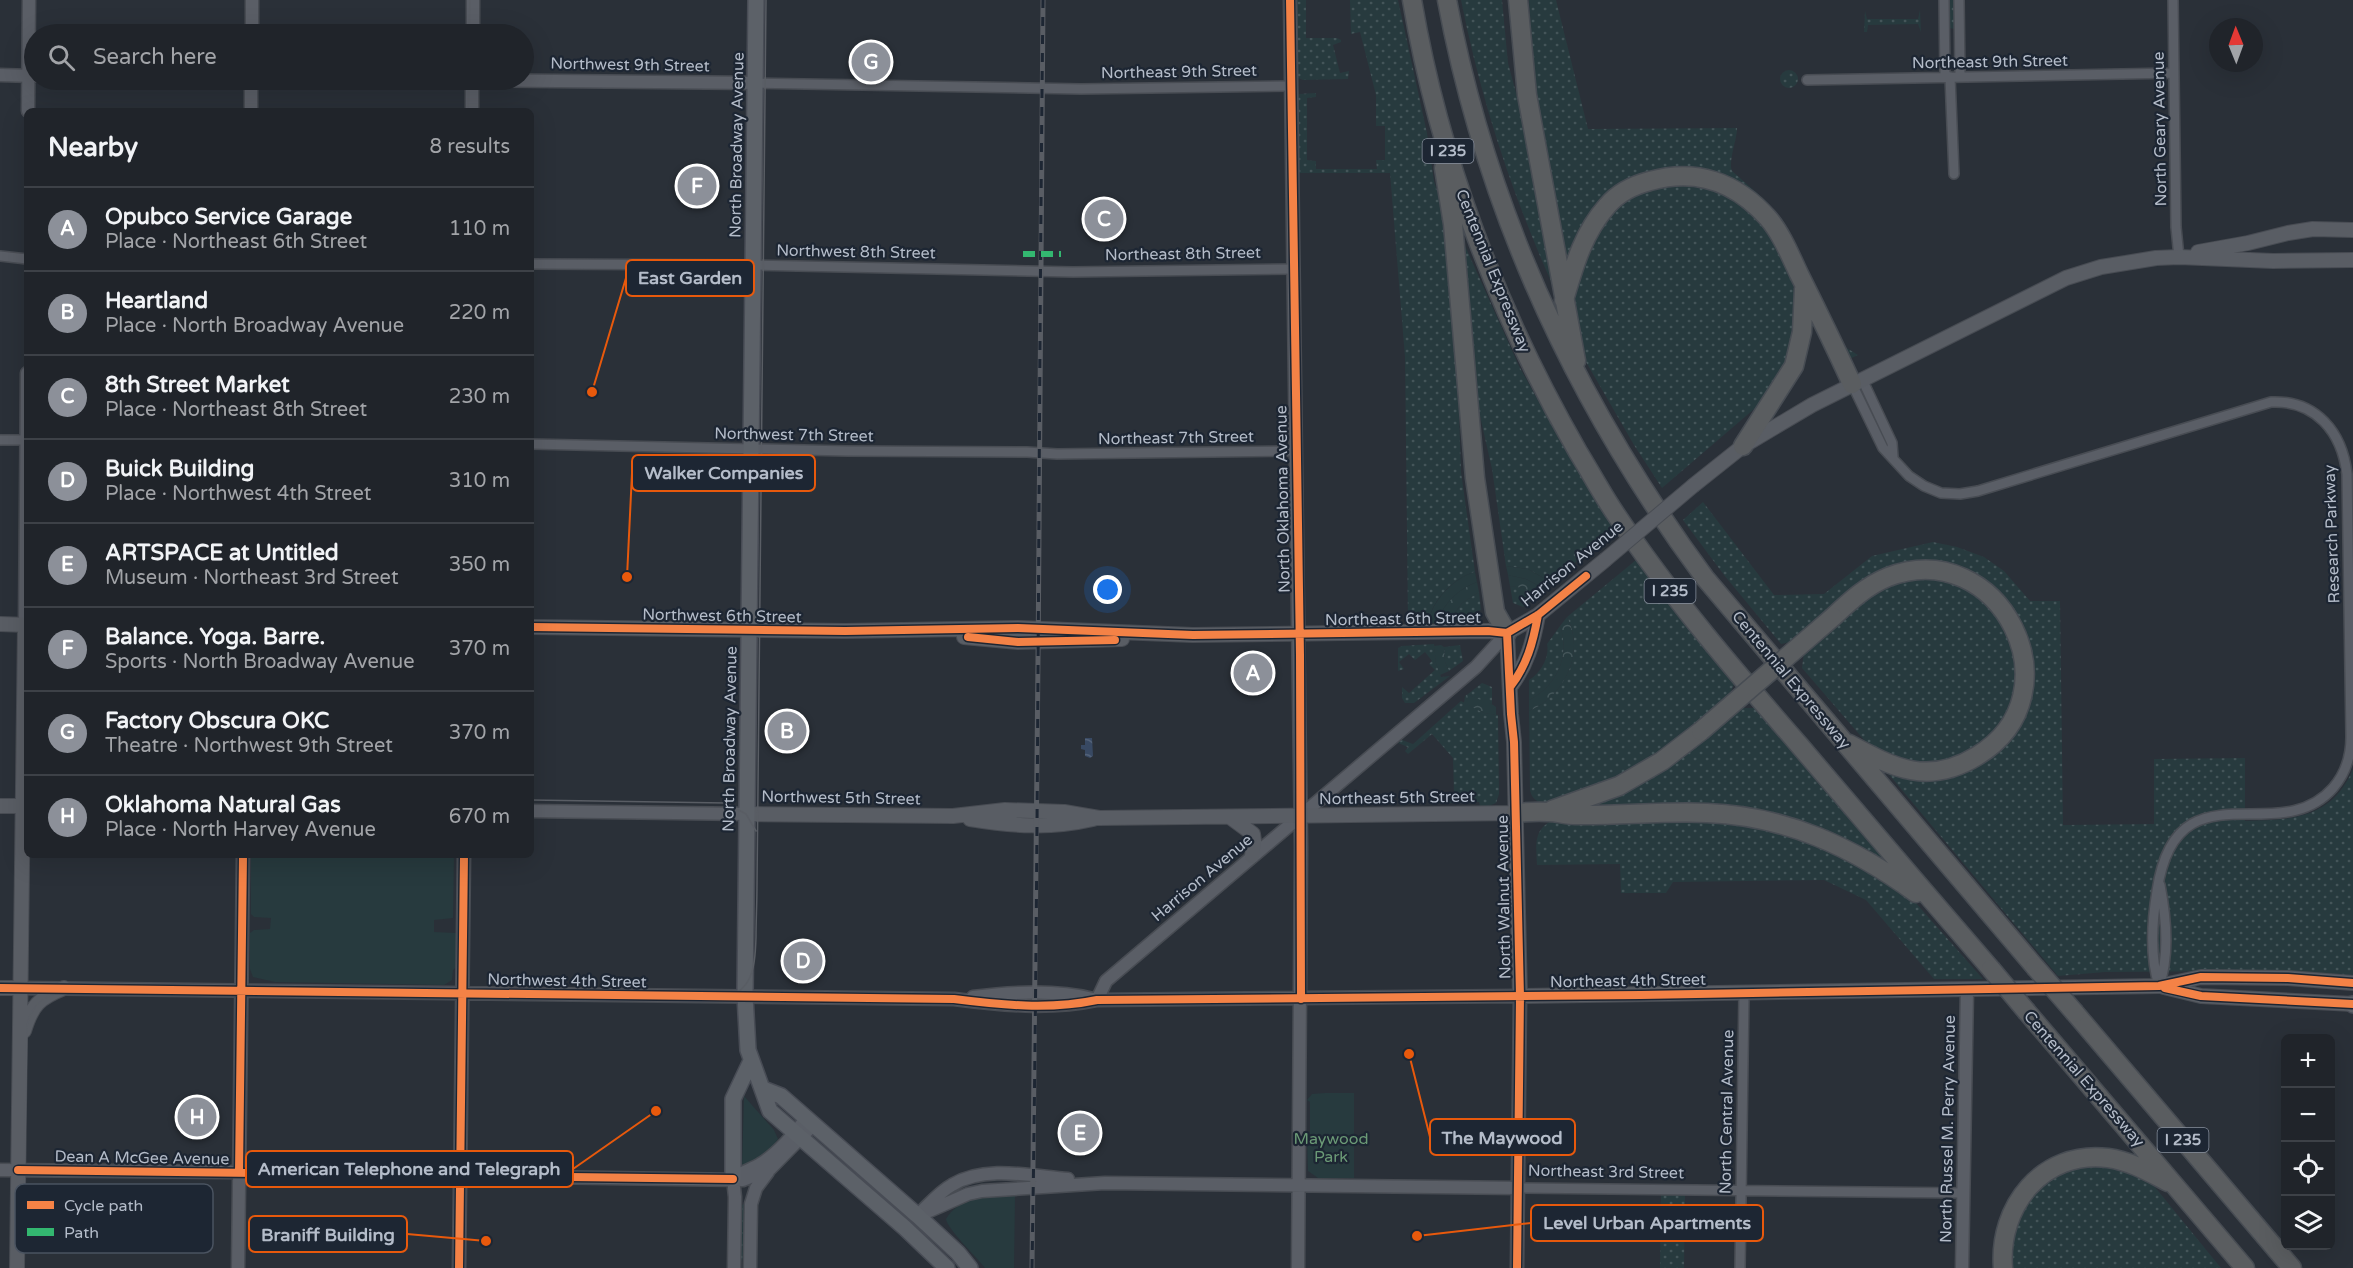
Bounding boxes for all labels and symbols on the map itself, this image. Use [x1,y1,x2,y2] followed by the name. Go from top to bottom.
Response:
[2209,18,2263,72] north arrow
[852,40,890,84] pin: G
[1912,51,2068,73] street label: Northeast 9th Street
[2149,51,2171,207] street label: North Geary Avenue
[725,52,749,238] street label: North Broadway Avenue
[550,54,710,76] street label: Northwest 9th Street
[1101,61,1257,83] street label: Northeast 9th Street
[1422,139,1474,163] road number: I 235
[678,164,716,208] pin: F
[1451,186,1535,356] street label: Centennial Expressway
[1084,196,1124,242] pin: C
[776,241,936,263] street label: Northwest 8th Street
[1105,243,1261,265] street label: Northeast 8th Street
[626,260,754,296] callout: East Garden
[638,267,742,289] text: East Garden
[1271,405,1295,593] street label: North Oklahoma Avenue
[714,424,874,446] street label: Northwest 7th Street
[1098,427,1254,449] street label: Northeast 7th Street
[632,455,815,491] callout: Walker Companies
[645,462,804,484] text: Walker Companies
[2320,464,2344,604] street label: Research Parkway
[1517,517,1627,611] street label: Harrison Avenue
[1093,575,1122,604] your location
[1644,579,1696,603] road number: I 235
[642,605,802,627] street label: Northwest 6th Street
[1727,607,1855,754] street label: Centennial Expressway
[1325,608,1481,630] street label: Northeast 6th Street
[718,646,742,832] street label: North Broadway Avenue
[1234,650,1272,696] pin: A
[768,708,806,754] pin: B
[761,787,921,809] street label: Northwest 5th Street
[1319,787,1475,809] street label: Northeast 5th Street
[1493,815,1515,979] street label: North Walnut Avenue
[1147,830,1257,926] street label: Harrison Avenue
[784,938,822,984] pin: D
[487,970,647,992] street label: Northwest 4th Street
[1550,970,1706,992] street label: Northeast 4th Street
[2019,1007,2149,1152] street label: Centennial Expressway
[1936,1015,1960,1243] street label: North Russel M. Perry Avenue
[1716,1030,1738,1194] street label: North Central Avenue
[178,1094,216,1140] pin: H
[1060,1110,1100,1156] pin: E
[1430,1119,1575,1155] callout: The Maywood
[1440,1127,1563,1149] text: The Maywood
[2158,1128,2208,1152] road number: I 235
[1293,1129,1369,1167] park label: Maywood Park
[54,1146,230,1170] street label: Dean A McGee Avenue
[246,1151,573,1187] callout: American Telephone and Telegraph
[258,1158,561,1180] text: American Telephone and Telegraph
[1528,1161,1684,1183] street label: Northeast 3rd Street
[15,1184,213,1253] legend
[64,1196,143,1216] text: Cycle path
[1531,1205,1763,1241] callout: Level Urban Apartments
[1543,1212,1751,1234] text: Level Urban Apartments
[249,1216,407,1252] callout: Braniff Building
[64,1223,99,1243] text: Path
[261,1224,395,1246] text: Braniff Building

